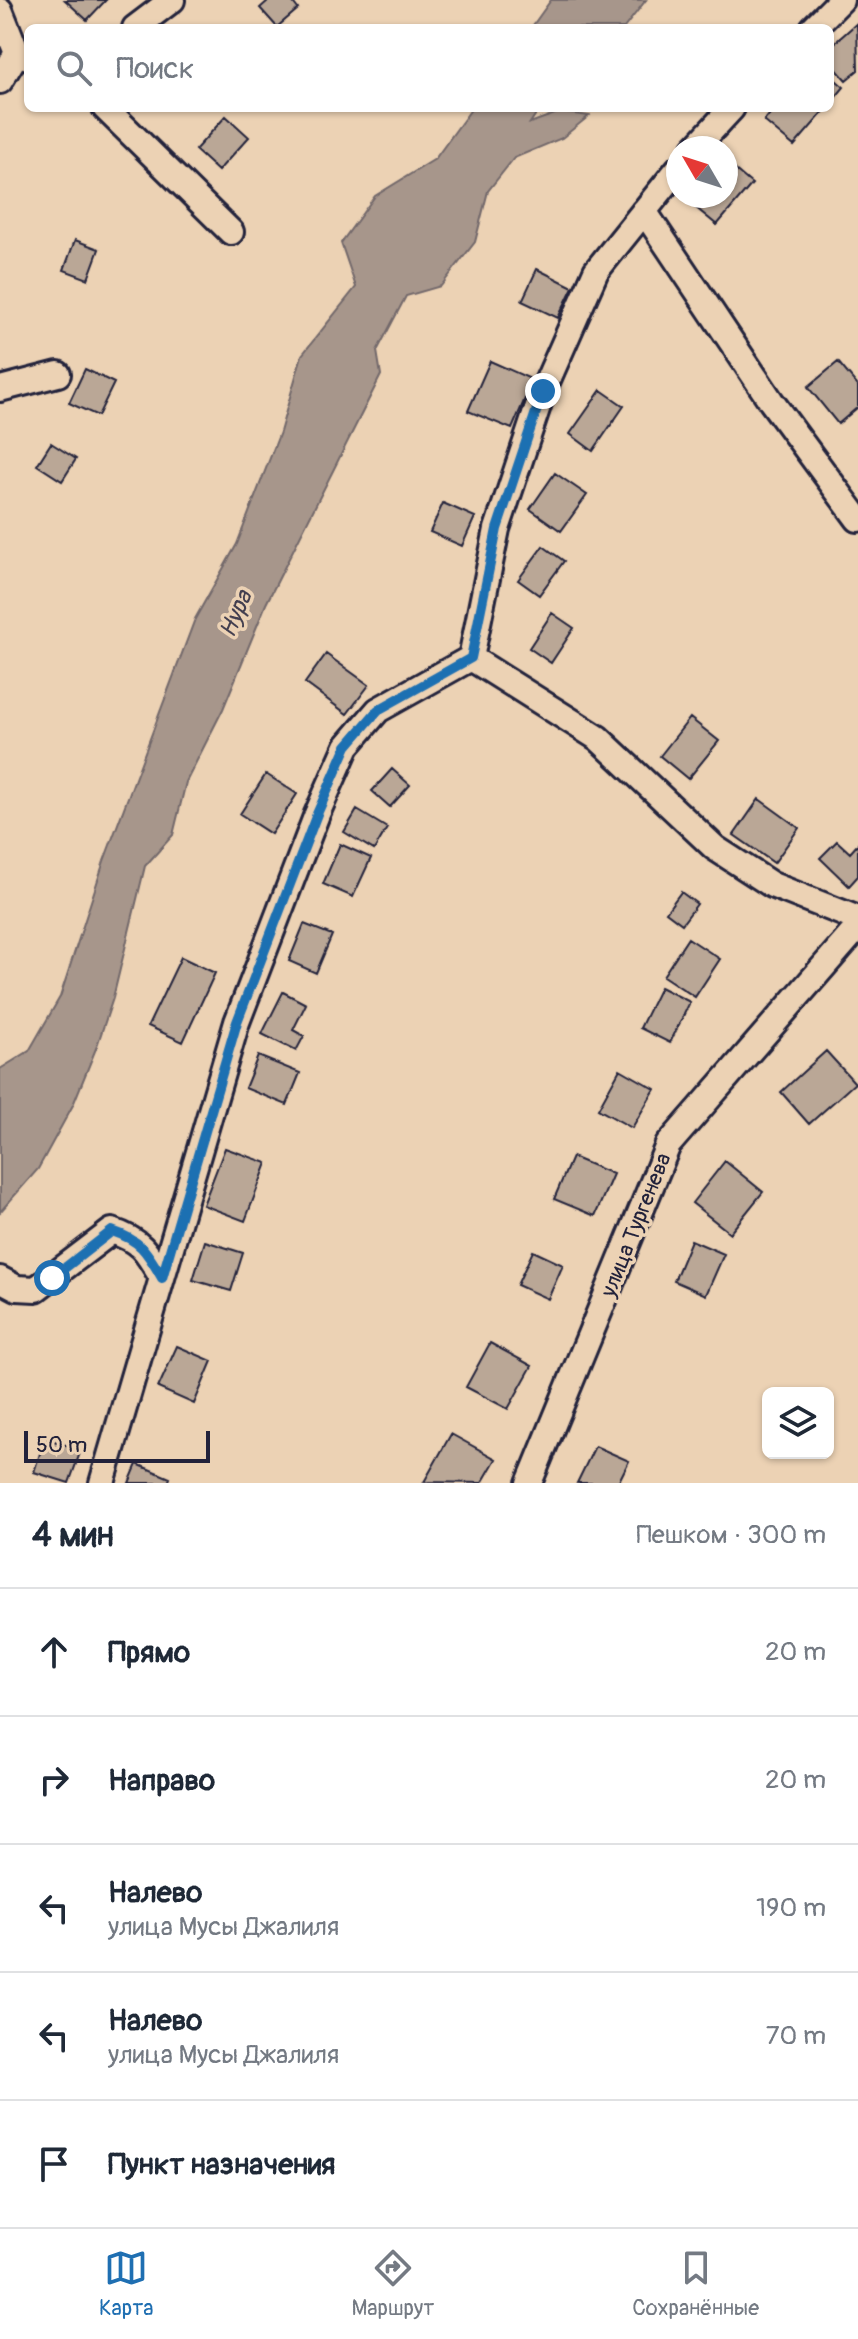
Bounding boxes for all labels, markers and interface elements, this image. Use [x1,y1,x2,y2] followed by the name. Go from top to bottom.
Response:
[24,24,834,112] search box
[52,46,96,90] icon: search
[116,50,194,87] text: Поиск
[666,136,738,208] north arrow
[525,373,561,409] route end
[213,585,259,642] water label: Нура
[594,1149,678,1302] street label: улица Тургенева
[34,1260,70,1296] route start
[762,1387,834,1459] map controls
[762,1387,834,1459] button: layers
[24,1427,210,1463] scale bar
[36,1431,87,1459] text: 50 m
[32,1514,114,1557] text: 4 мин
[636,1519,826,1551] text: Пешком · 300 m
[32,1630,76,1674] icon: ahead
[108,1634,190,1671] text: Прямо
[765,1636,826,1668] text: 20 m
[32,1758,76,1802] icon: right
[108,1762,215,1799] text: Направо
[765,1764,826,1796] text: 20 m
[108,1874,202,1911] text: Налево
[32,1886,76,1930] icon: left
[756,1892,826,1924] text: 190 m
[108,1911,339,1943] text: улица Мусы Джалиля
[108,2002,202,2039] text: Налево
[32,2014,76,2058] icon: left
[766,2020,826,2052] text: 70 m
[108,2039,339,2071] text: улица Мусы Джалиля
[32,2142,76,2186] icon: arrive
[108,2146,335,2183] text: Пункт назначения
[99,2246,154,2322] tab: Карта
[351,2246,434,2322] tab: Маршрут
[632,2246,759,2322] tab: Сохранённые

